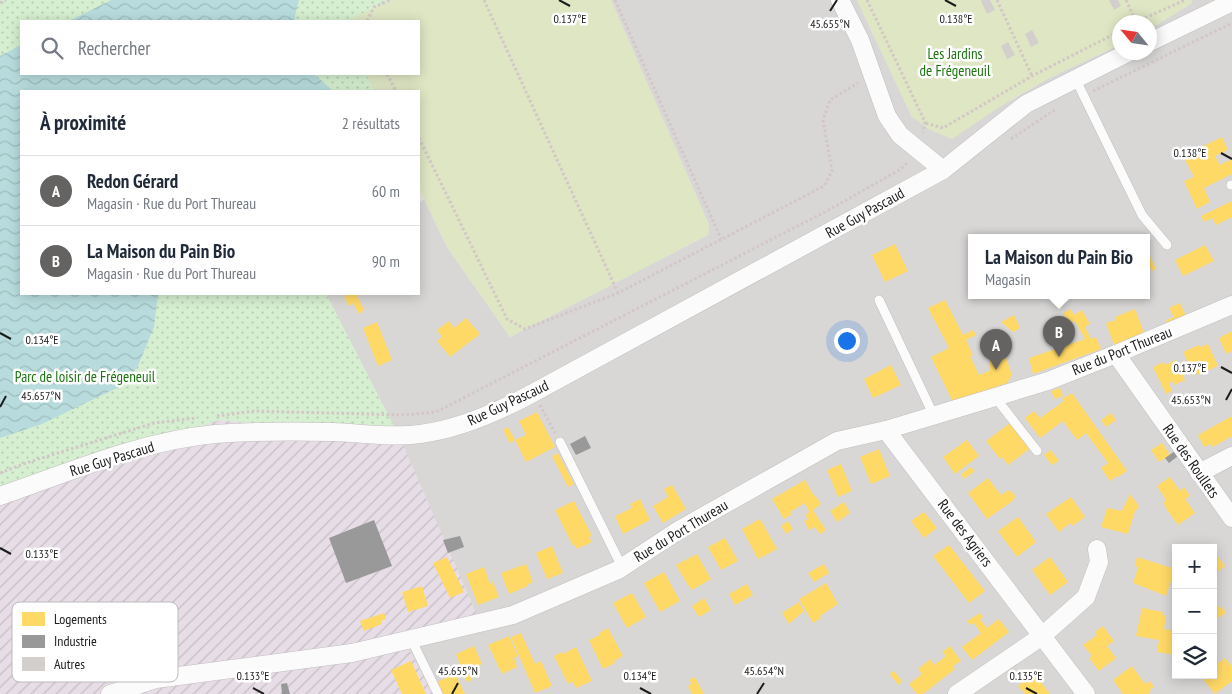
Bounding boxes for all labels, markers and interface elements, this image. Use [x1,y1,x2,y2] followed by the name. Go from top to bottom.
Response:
[554,11,587,26] text: 0.137°E
[940,11,973,26] text: 0.138°E
[1112,15,1157,60] north arrow
[810,16,850,31] text: 45.655°N
[20,20,420,75] search box
[38,34,66,62] icon: search
[78,36,150,60] text: Rechercher
[920,44,991,80] park label: Les Jardins de Frégeneuil
[40,109,126,136] text: À proximité
[342,113,400,133] text: 2 résultats
[1174,145,1207,160] text: 0.138°E
[87,169,178,193] text: Redon Gérard
[52,181,60,201] text: A
[372,181,400,201] text: 60 m
[822,183,907,242] street label: Rue Guy Pascaud
[87,193,256,213] text: Magasin · Rue du Port Thureau
[968,234,1150,299] popup
[87,239,235,263] text: La Maison du Pain Bio
[985,245,1133,269] text: La Maison du Pain Bio
[52,251,60,271] text: B
[372,251,400,271] text: 90 m
[87,263,256,283] text: Magasin · Rue du Port Thureau
[985,269,1031,289] text: Magasin
[1043,316,1075,357] pin: B
[1069,322,1175,379] street label: Rue du Port Thureau
[834,328,860,354] your location
[980,329,1012,370] pin: A
[26,332,59,347] text: 0.134°E
[1174,360,1207,375] text: 0.137°E
[15,367,156,386] park label: Parc de loisir de Frégeneuil
[464,376,551,430] street label: Rue Guy Pascaud
[21,388,61,403] text: 45.657°N
[1171,392,1211,407] text: 45.653°N
[1159,420,1224,501] street label: Rue des Roullets
[67,437,156,480] street label: Rue Guy Pascaud
[630,495,731,566] street label: Rue du Port Thureau
[934,495,997,570] street label: Rue des Agriers
[1172,544,1217,679] map controls
[1172,544,1217,589] button: +
[26,546,59,561] text: 0.133°E
[1172,589,1217,634] button: −
[12,602,178,682] legend
[54,610,107,628] text: Logements
[54,632,97,650] text: Industrie
[1172,634,1217,679] button: layers
[54,655,85,673] text: Autres
[438,663,478,678] text: 45.655°N
[744,663,784,678] text: 45.654°N
[237,668,270,683] text: 0.133°E
[624,668,657,683] text: 0.134°E
[1010,668,1043,683] text: 0.135°E

